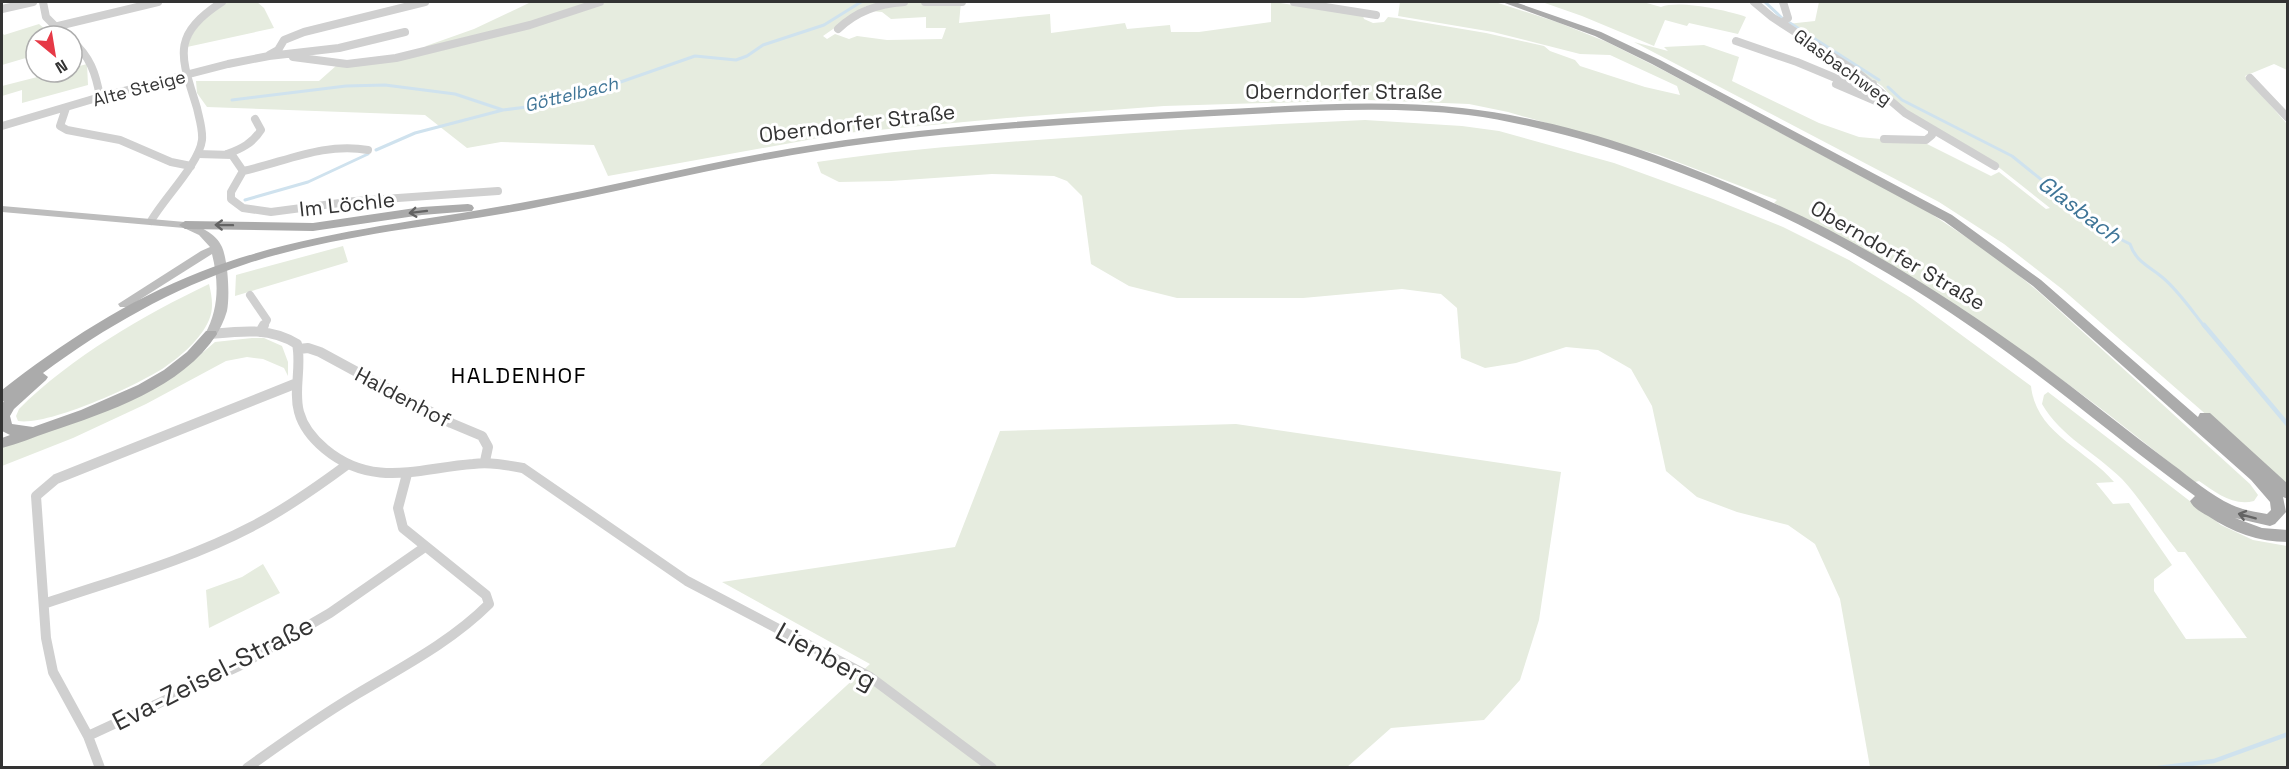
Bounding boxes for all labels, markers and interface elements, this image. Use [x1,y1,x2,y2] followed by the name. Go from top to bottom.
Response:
[24,24,84,84] north arrow
[1789,24,1897,110] street label: Glasbachweg
[51,55,71,78] text: N
[90,65,188,111] street label: Alte Steige
[522,71,621,117] water label: Göttelbach
[1245,78,1443,105] street label: Oberndorfer Straße
[757,98,957,148] street label: Oberndorfer Straße
[2033,169,2128,250] water label: Glasbach
[298,186,396,222] street label: Im Löchle
[1806,194,1990,316] street label: Oberndorfer Straße
[409,207,428,218] one-way arrow
[215,219,235,231] one-way arrow
[351,361,455,433] street label: Haldenhof
[451,361,587,389] district label: HALDENHOF
[2238,510,2257,521] one-way arrow
[107,608,319,738] street label: Eva-Zeisel-Straße
[770,614,882,698] street label: Lienberg

